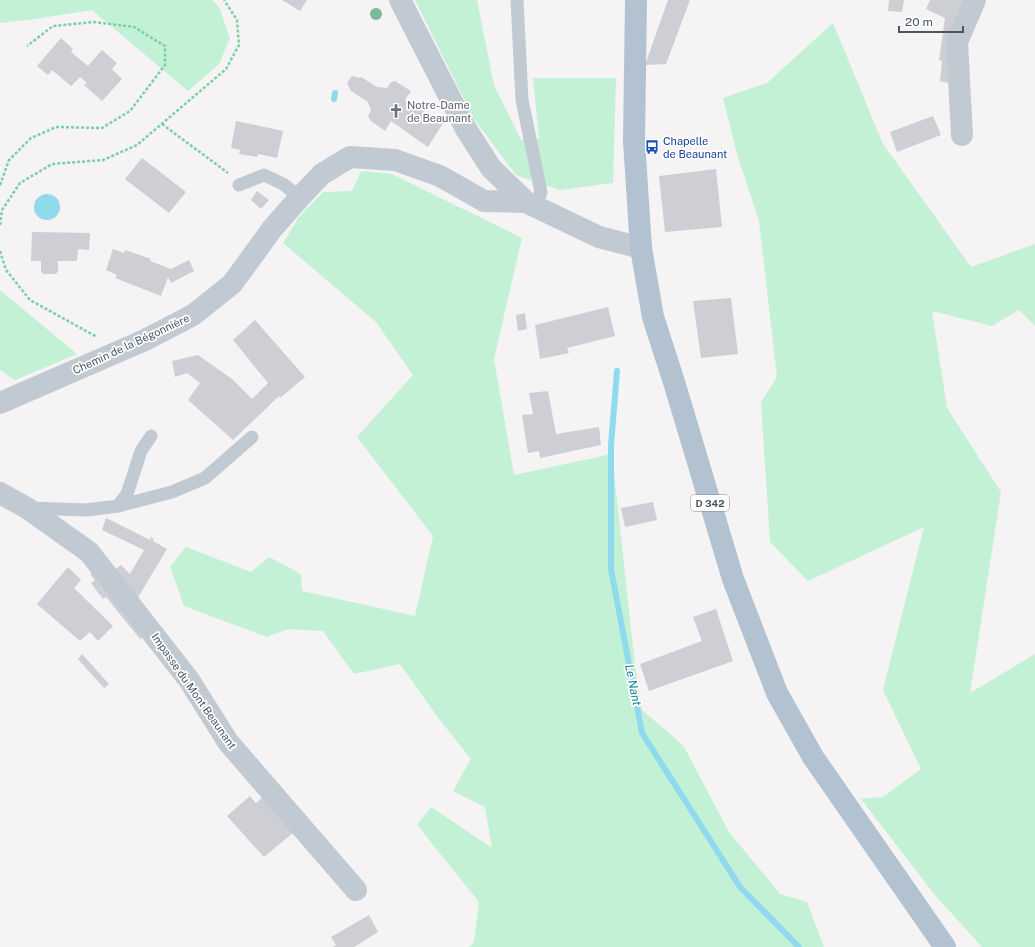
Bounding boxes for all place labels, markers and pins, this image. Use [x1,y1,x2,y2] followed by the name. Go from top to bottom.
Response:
[407,99,471,124] place label: Notre-Dame de Beaunant
[388,103,404,119] church icon: Notre-Dame de Beaunant
[663,135,727,160] place label: Chapelle de Beaunant
[644,139,660,155] bus stop icon: Chapelle de Beaunant

